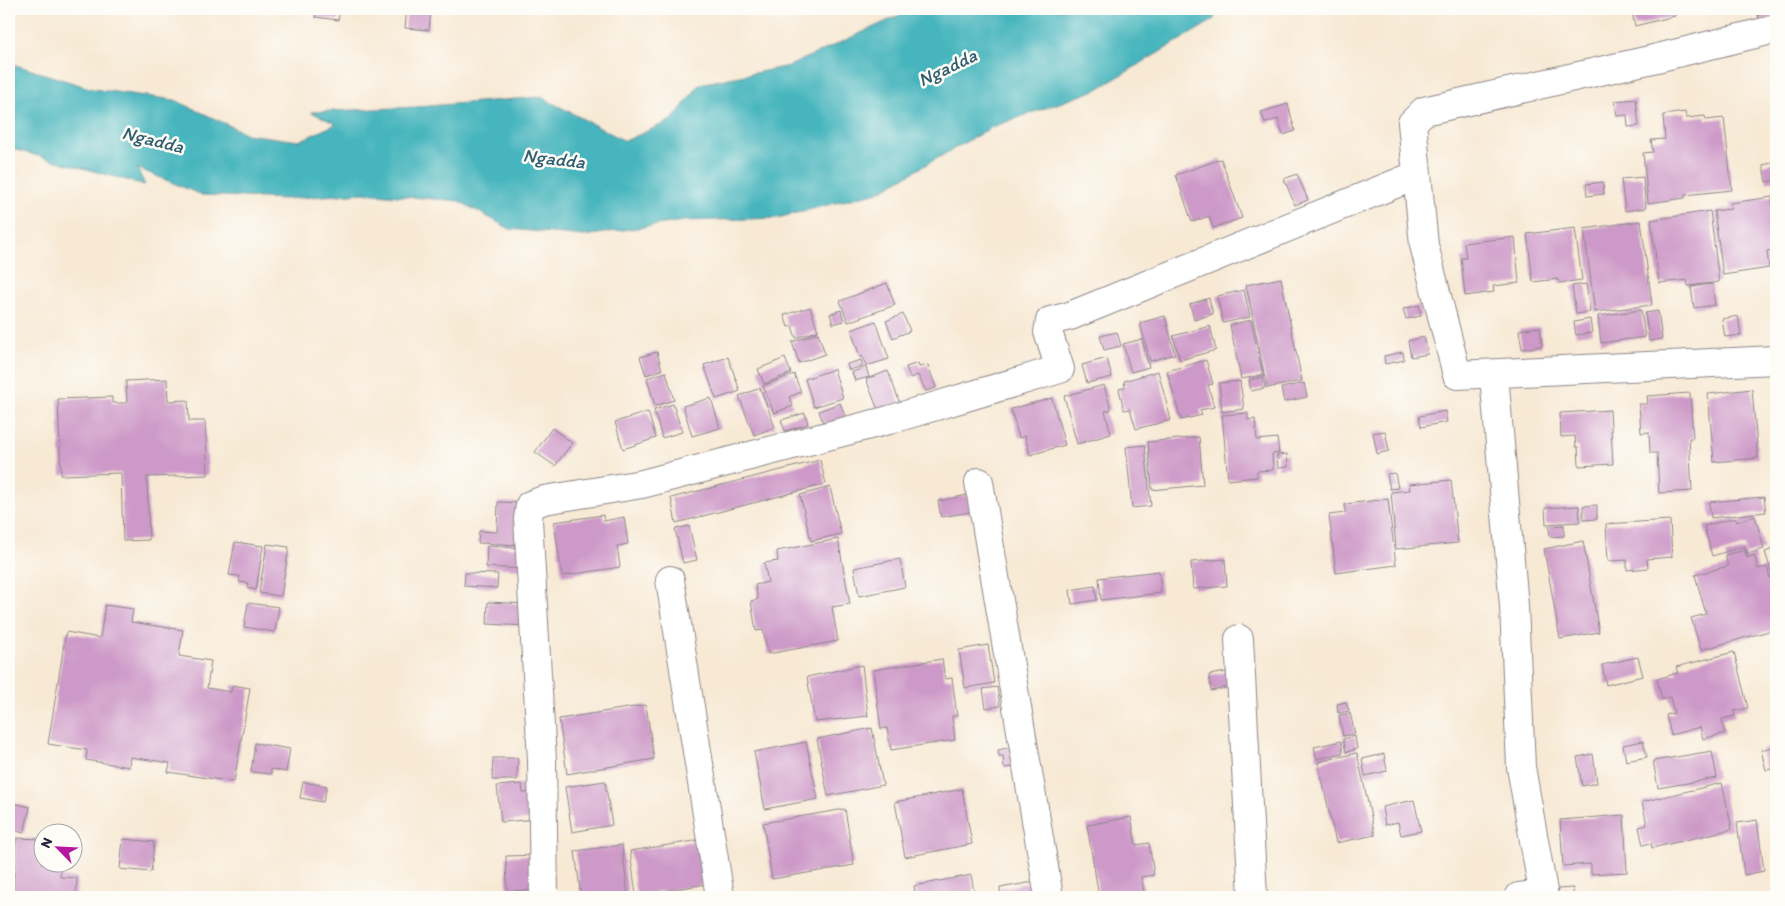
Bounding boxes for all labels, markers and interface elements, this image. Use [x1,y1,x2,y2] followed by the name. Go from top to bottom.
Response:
[914,43,981,91] water label: Ngadda
[120,121,187,158] water label: Ngadda
[522,143,587,174] water label: Ngadda
[32,824,82,874] north arrow
[37,835,56,851] text: N

